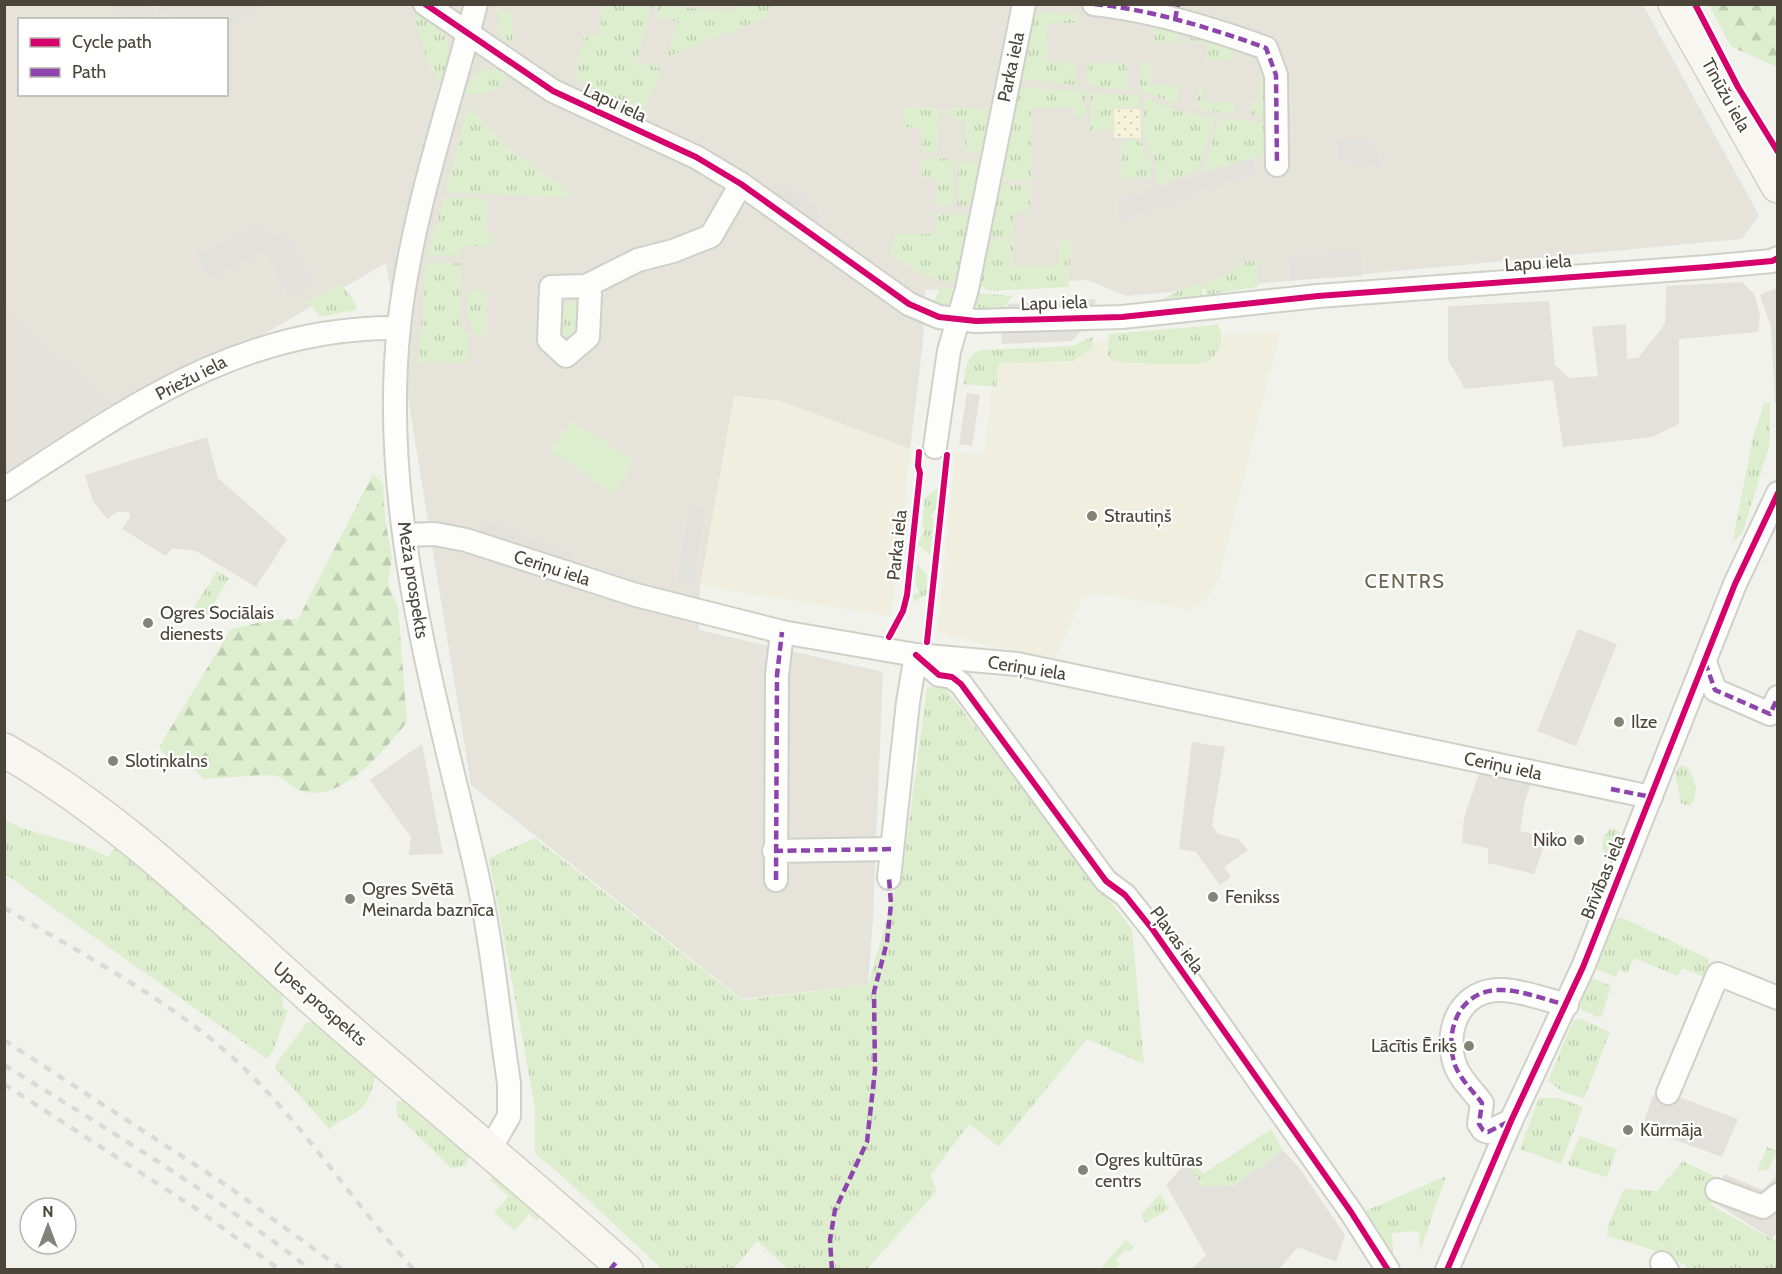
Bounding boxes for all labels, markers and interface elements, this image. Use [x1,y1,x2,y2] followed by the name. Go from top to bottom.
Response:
[18,18,228,96] legend
[993,30,1029,104] street label: Parka iela
[72,31,152,53] text: Cycle path
[1697,54,1755,136] street label: Tīnūžu iela
[72,61,106,83] text: Path
[580,79,650,127] street label: Lapu iela
[1504,250,1573,276] street label: Lapu iela
[1020,291,1088,315] street label: Lapu iela
[152,351,231,405] street label: Priežu iela
[1104,505,1171,528] place label: Strautiņš
[882,508,912,581] street label: Parka iela
[1085,509,1099,523] marker: Strautiņš
[393,520,433,640] street label: Meža prospekts
[511,545,593,592] street label: Ceriņu iela
[1365,569,1445,593] district label: CENTRS
[160,602,274,645] place label: Ogres Sociālais dienests
[141,616,155,630] marker: Ogres Sociālais dienests
[986,651,1068,686] street label: Ceriņu iela
[1631,711,1657,733] place label: Ilze
[1612,715,1626,729] marker: Ilze
[1462,747,1544,786] street label: Ceriņu iela
[125,750,208,773] place label: Slotiņkalns
[106,754,120,768] marker: Slotiņkalns
[1533,829,1567,851] place label: Niko
[1576,831,1630,922] street label: Brīvības iela
[1572,833,1586,847] marker: Niko
[362,878,494,921] place label: Ogres Svētā Meinarda baznīca
[1225,886,1280,908] place label: Fenikss
[1206,890,1220,904] marker: Fenikss
[343,892,357,906] marker: Ogres Svētā Meinarda baznīca
[1144,902,1209,979] street label: Pļavas iela
[269,957,371,1051] street label: Upes prospekts
[1371,1035,1457,1057] place label: Lācītis Ēriks
[1462,1039,1476,1053] marker: Lācītis Ēriks
[1640,1119,1703,1141] place label: Kūrmāja
[1621,1123,1635,1137] marker: Kūrmāja
[1095,1149,1203,1192] place label: Ogres kultūras centrs
[1076,1163,1090,1177] marker: Ogres kultūras centrs
[18,1196,78,1256] north arrow
[42,1202,54,1221] text: N

